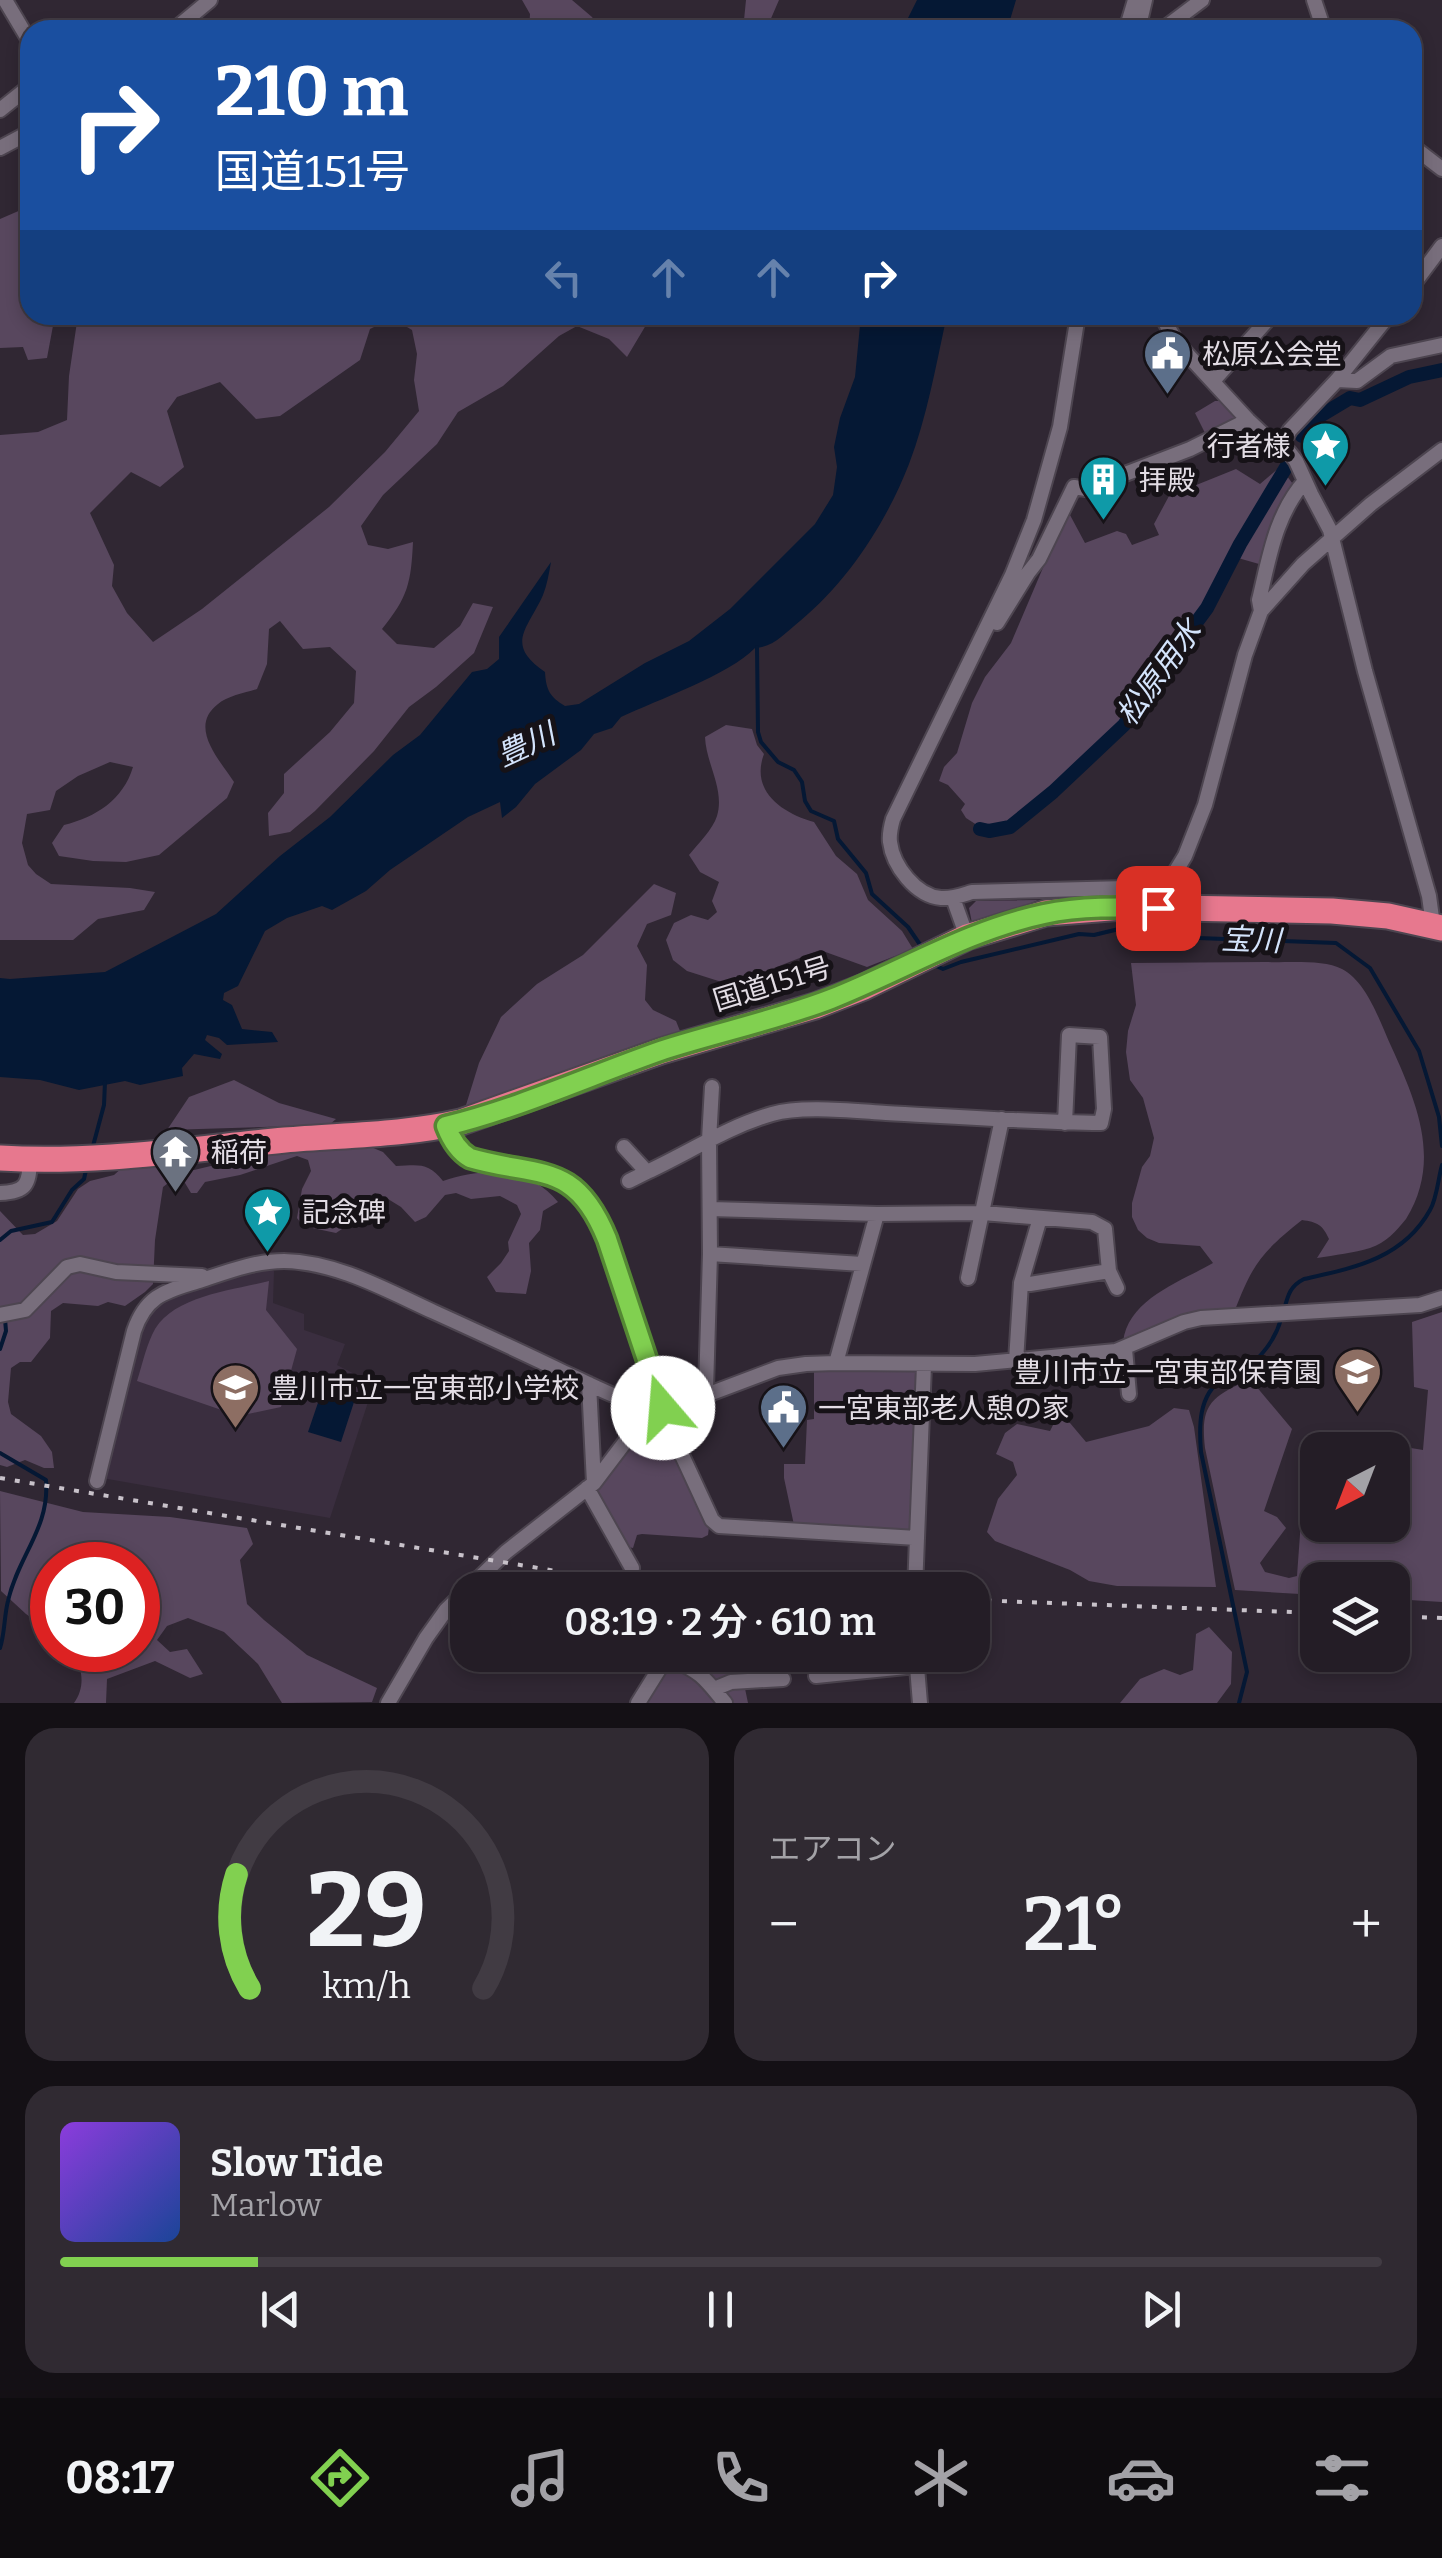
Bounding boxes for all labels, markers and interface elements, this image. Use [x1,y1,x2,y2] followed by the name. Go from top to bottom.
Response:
[215,50,408,134] text: 210 m
[50,60,180,190] icon: right
[215,145,410,199] text: 国道151号
[536,250,591,305] icon: left
[641,250,696,305] icon: ahead
[746,250,801,305] icon: ahead
[851,250,906,305] icon: right
[1141,328,1193,396] public building icon: 松原公会堂
[1202,338,1342,371] place label: 松原公会堂
[1300,420,1352,488] place icon: 行者様
[1207,430,1291,463] place label: 行者様
[1078,454,1130,522] building icon: 拝殿
[1139,464,1195,497] place label: 拝殿
[1109,611,1211,732] water label: 松原用水
[491,715,564,774] water label: 豊川
[1116,866,1201,951] pin
[1131,881,1186,936] icon: arrive
[1220,921,1285,959] water label: 宝川
[709,950,835,1018] street label: 国道151号
[150,1126,202,1194] temple icon: 稲荷
[211,1136,267,1169] place label: 稲荷
[241,1186,293,1254] place icon: 記念碑
[302,1196,386,1229] place label: 記念碑
[1331,1346,1383,1414] school or university icon: 豊川市立一宮東部保育園
[611,1356,715,1460] position arrow
[1014,1356,1322,1389] place label: 豊川市立一宮東部保育園
[210,1362,262,1430] school or university icon: 豊川市立一宮東部小学校
[271,1372,579,1405] place label: 豊川市立一宮東部小学校
[757,1382,809,1450] public building icon: 一宮東部老人憩の家
[818,1392,1070,1425] place label: 一宮東部老人憩の家
[1300,1432,1410,1542] north arrow
[1300,1432,1410,1672] map controls
[30,1542,160,1672] speed limit sign: 30
[1300,1562,1410,1672] button: layers
[564,1599,876,1645] text: 08:19 · 2 分 · 610 m
[769,1830,897,1868] text: エアコン
[307,1849,427,1974] text: 29
[1023,1880,1126,1970] text: 21°
[769,1892,799,1958] text: −
[1351,1892,1382,1958] text: +
[323,1965,411,2007] text: km/h
[210,2140,383,2186] text: Slow Tide
[210,2186,322,2224] text: Marlow
[253,2282,308,2337] icon: previous
[693,2282,748,2337] icon: pause
[1134,2282,1189,2337] icon: next
[305,2443,375,2513] icon: directions
[505,2443,575,2513] icon: music
[706,2443,776,2513] icon: phone
[906,2443,976,2513] icon: climate
[1106,2443,1176,2513] icon: car
[1307,2443,1377,2513] icon: filters
[65,2451,175,2505] text: 08:17

